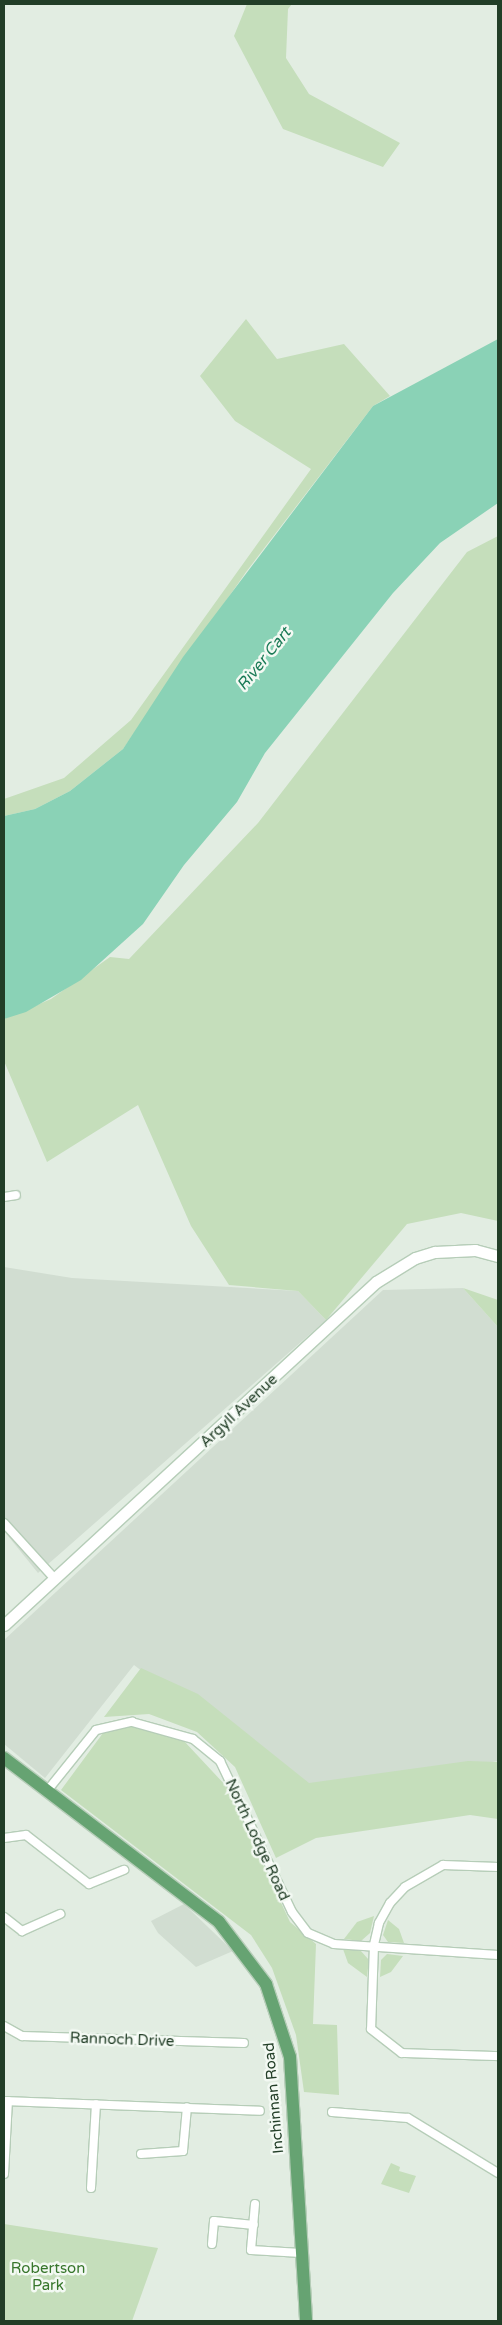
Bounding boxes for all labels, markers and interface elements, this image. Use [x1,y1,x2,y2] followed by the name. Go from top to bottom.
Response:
[233,624,295,694] water label: River Cart
[197,1371,281,1451] street label: Argyll Avenue
[221,1776,293,1904] street label: North Lodge Road
[69,2029,175,2051] street label: Rannoch Drive
[260,2042,288,2154] street label: Inchinnan Road
[11,2259,85,2294] park label: Robertson Park

